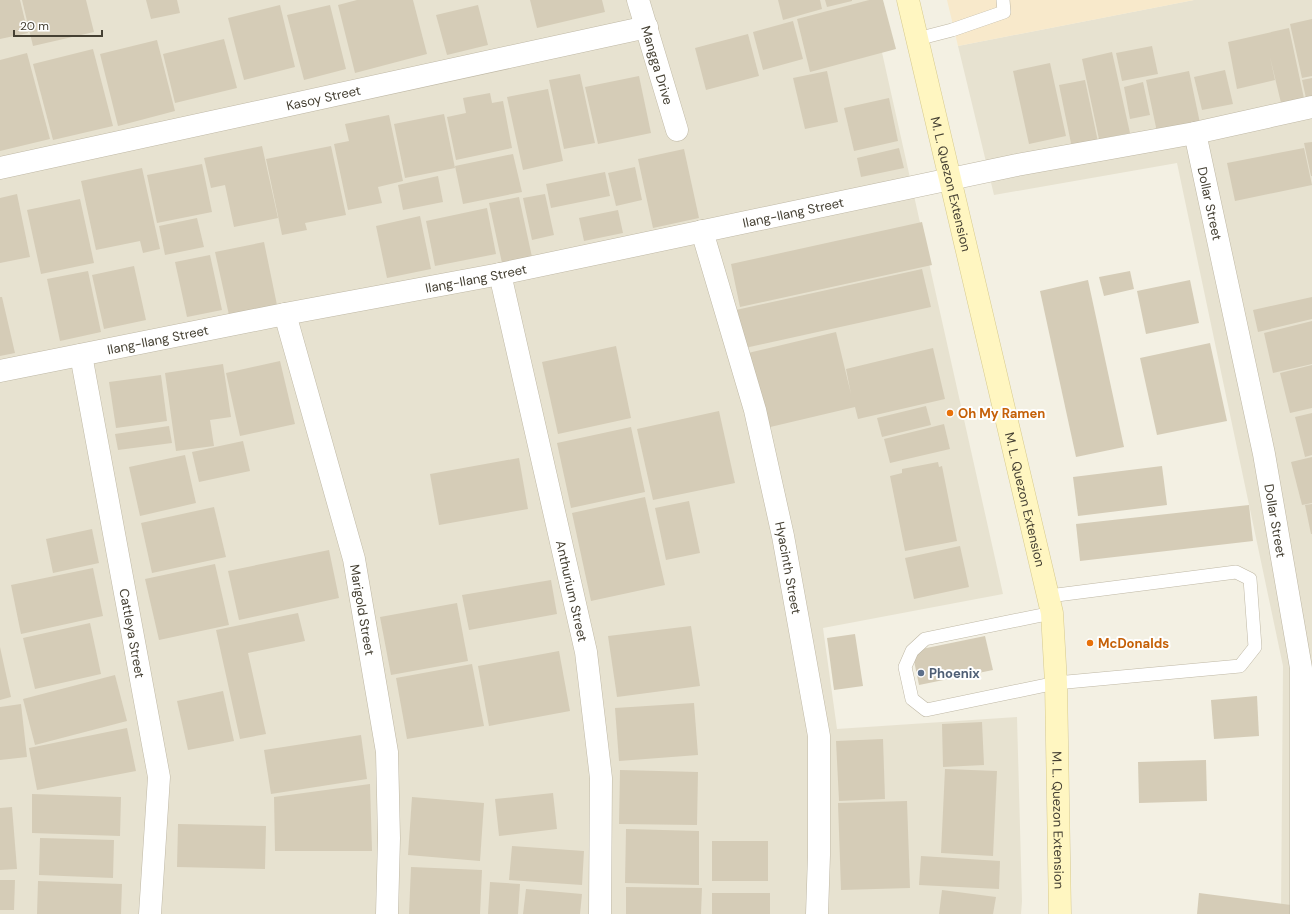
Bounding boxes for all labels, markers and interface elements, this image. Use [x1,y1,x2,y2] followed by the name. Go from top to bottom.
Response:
[14,12,102,38] scale bar
[20,18,49,34] text: 20 m
[638,24,677,107] street label: Mangga Drive
[285,81,362,114] street label: Kasoy Street
[927,115,975,253] street label: M. L. Quezon Extension
[1194,165,1226,242] street label: Dollar Street
[741,193,845,231] street label: Ilang-Ilang Street
[424,260,528,296] street label: Ilang-Ilang Street
[106,321,210,358] street label: Ilang-Ilang Street
[958,405,1045,422] place label: Oh My Ramen
[945,408,955,418] marker: Oh My Ramen
[1001,430,1049,568] street label: M. L. Quezon Extension
[1261,482,1290,559] street label: Dollar Street
[772,520,805,615] street label: Hyacinth Street
[552,539,592,643] street label: Anthurium Street
[347,563,379,657] street label: Marigold Street
[116,587,149,679] street label: Cattleya Street
[1098,635,1169,652] place label: McDonalds
[1085,638,1095,648] marker: McDonalds
[929,665,980,682] place label: Phoenix
[916,668,926,678] marker: Phoenix
[1049,751,1068,889] street label: M. L. Quezon Extension

